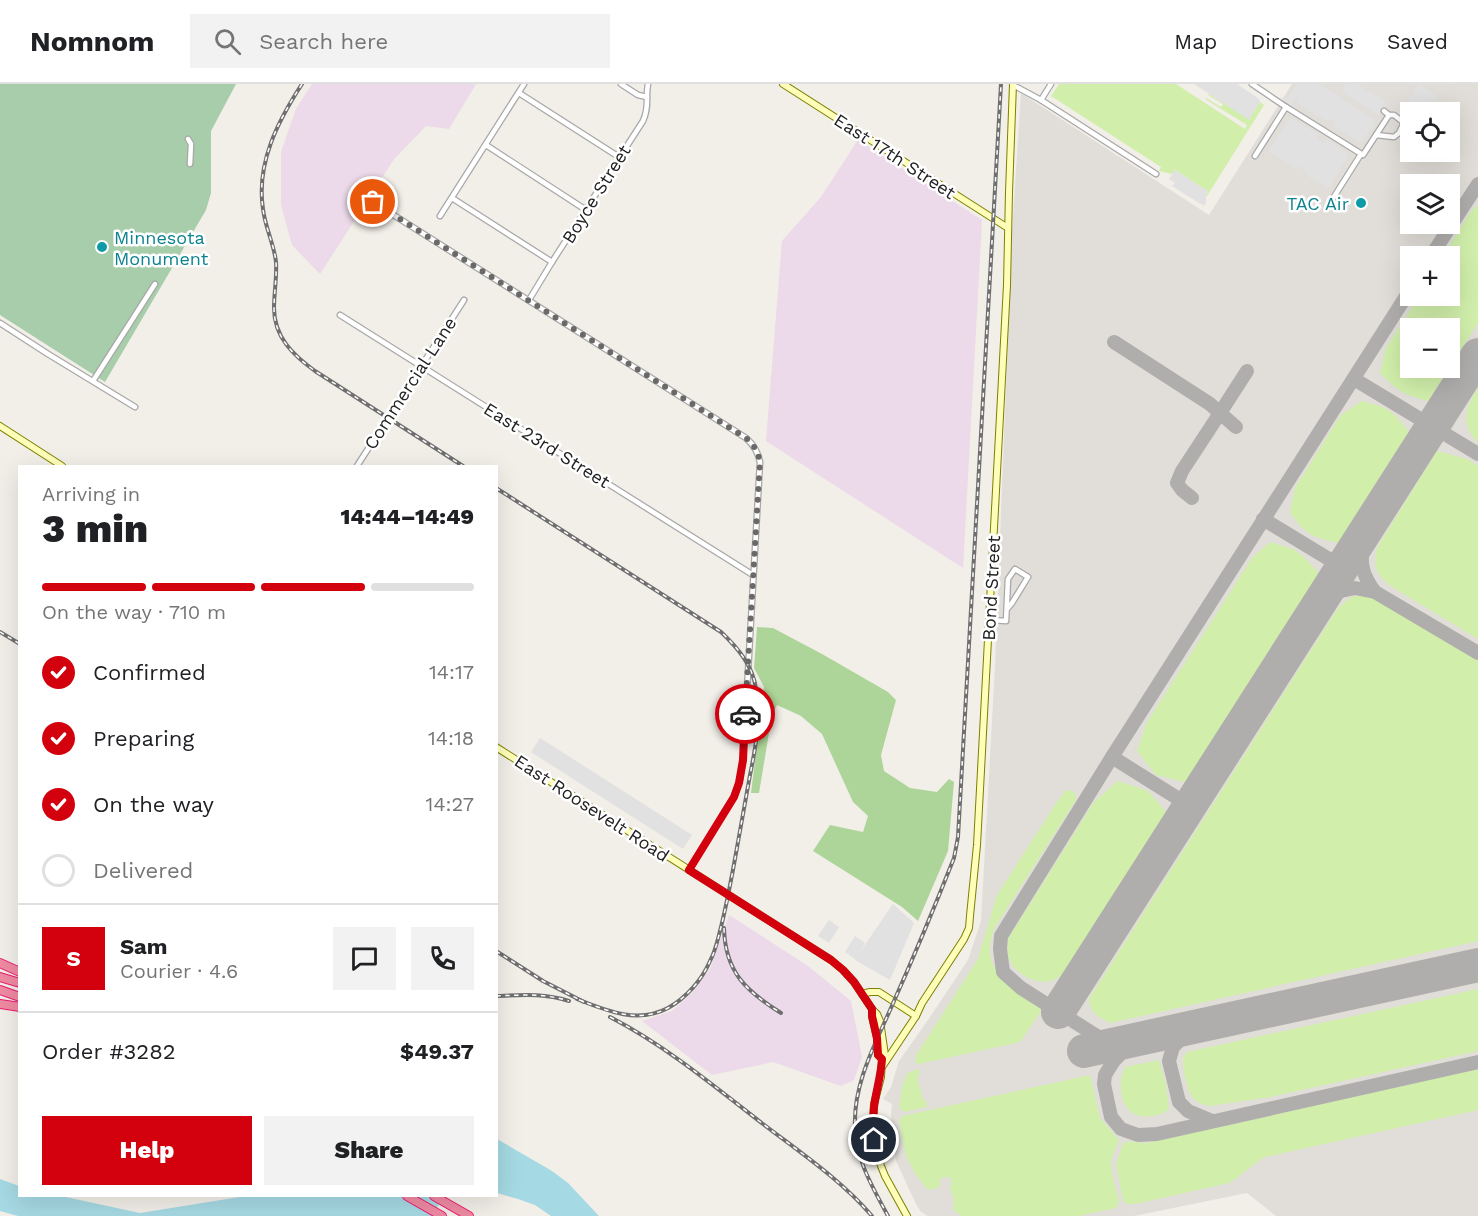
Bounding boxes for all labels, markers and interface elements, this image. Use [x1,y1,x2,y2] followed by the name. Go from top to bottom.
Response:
[190,14,610,68] search box
[30,25,154,58] text: Nomnom
[211,25,244,58] icon: search
[259,29,388,54] text: Search here
[1174,29,1217,54] text: Map
[1250,29,1354,54] text: Directions
[1387,29,1448,54] text: Saved
[1400,102,1460,378] map controls
[1400,102,1460,162] button: locate
[830,109,960,203] street label: East 17th Street
[557,140,635,247] street label: Boyce Street
[1400,174,1460,234] button: layers
[347,176,398,227] pin
[356,185,389,218] icon: bag
[1286,193,1349,214] place label: TAC Air
[1354,196,1368,210] marker: TAC Air
[114,227,209,269] place label: Minnesota Monument
[95,240,109,254] marker: Minnesota Monument
[1400,246,1460,306] button: +
[359,313,461,453] street label: Commercial Lane
[1400,318,1460,378] button: −
[480,398,614,492] street label: East 23rd Street
[42,482,140,506] text: Arriving in
[340,504,474,529] text: 14:44–14:49
[42,506,148,551] text: 3 min
[978,534,1004,641] street label: Bond Street
[42,600,226,624] text: On the way · 710 m
[42,656,75,689] icon: check
[93,660,206,685] text: Confirmed
[429,660,474,684] text: 14:17
[715,684,775,744] courier
[729,698,762,731] icon: car
[42,722,75,755] icon: check
[93,726,194,751] text: Preparing
[428,726,474,750] text: 14:18
[511,750,673,866] street label: East Roosevelt Road
[42,788,75,821] icon: check
[93,792,214,817] text: On the way
[426,792,474,816] text: 14:27
[93,858,193,883] text: Delivered
[333,927,396,990] button: chat
[411,927,474,990] button: phone
[120,934,168,959] text: Sam
[66,946,81,971] text: S
[120,959,238,983] text: Courier · 4.6
[42,1039,176,1064] text: Order #3282
[400,1039,474,1064] text: $49.37
[848,1114,899,1165] pin
[42,1116,252,1185] button: Help
[264,1116,474,1185] button: Share
[857,1123,890,1156] icon: home

